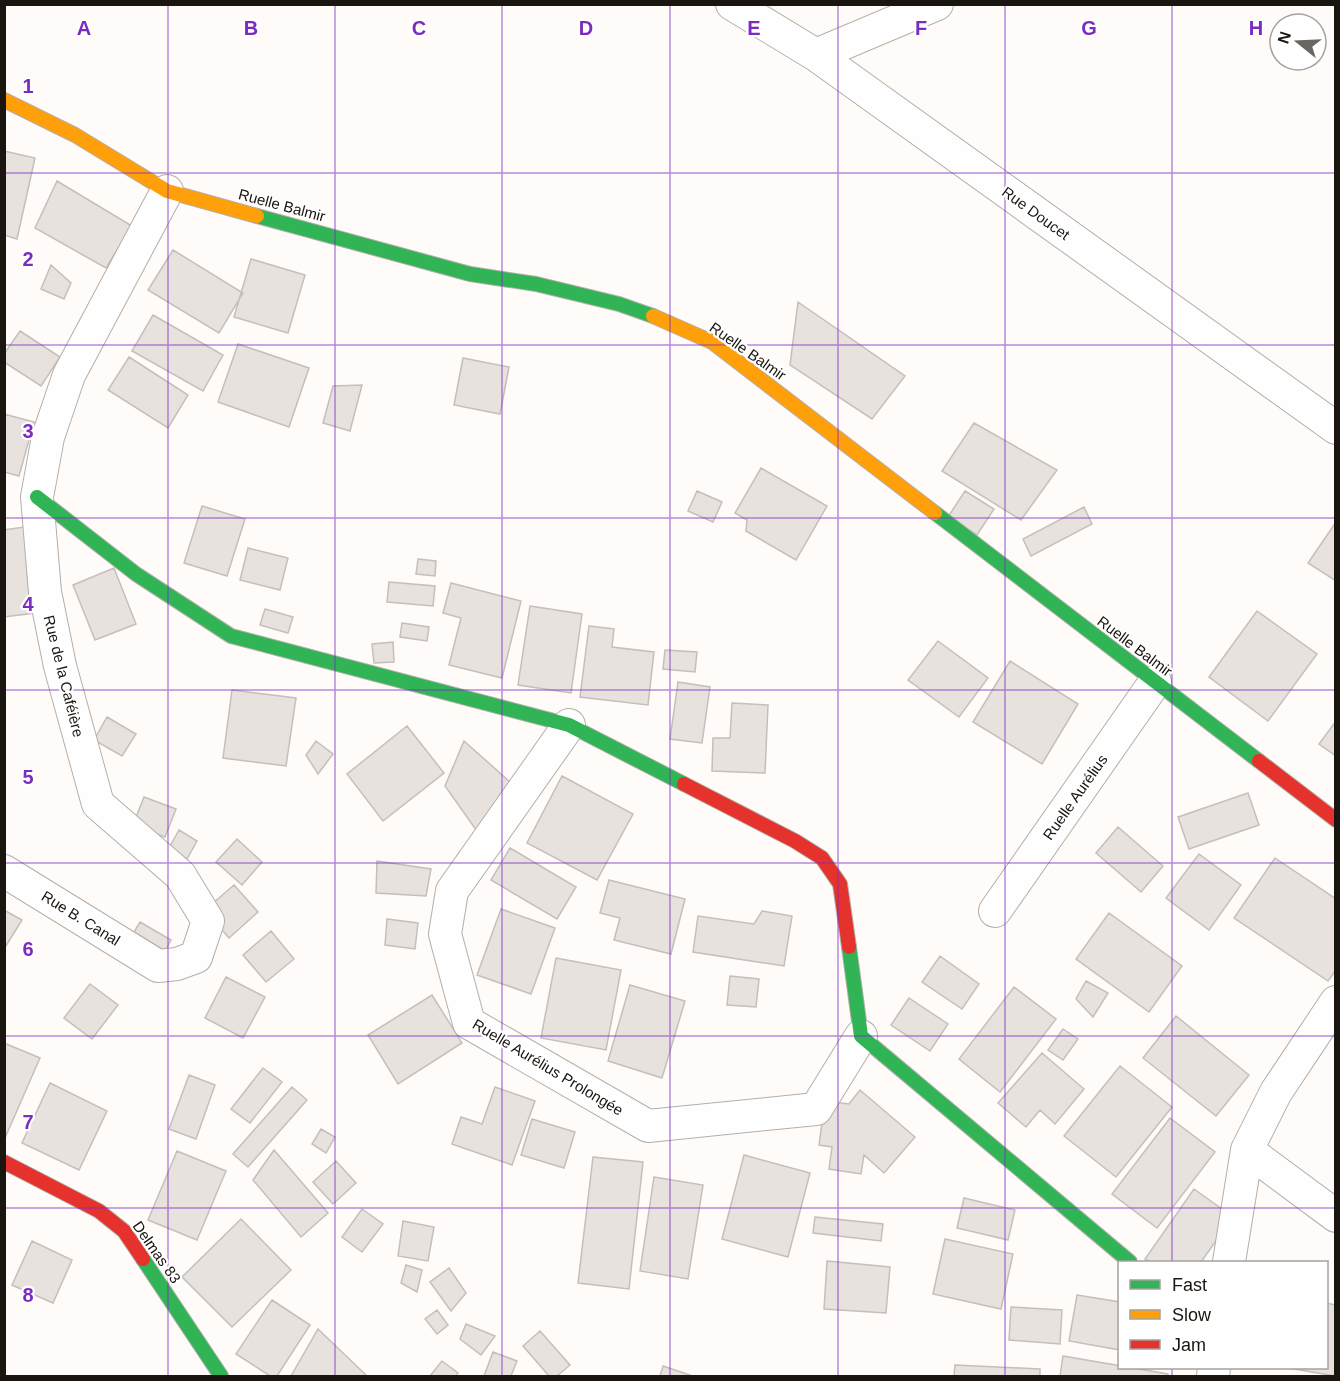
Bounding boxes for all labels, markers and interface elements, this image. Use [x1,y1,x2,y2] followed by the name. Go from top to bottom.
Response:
[1268,12,1328,72] north arrow
[77,17,91,39] text: A
[244,17,258,39] text: B
[412,17,426,39] text: C
[579,17,593,39] text: D
[747,17,761,39] text: E
[915,17,927,39] text: F
[1081,17,1097,39] text: G
[1249,17,1263,39] text: H
[1274,29,1294,46] text: N
[22,75,34,97] text: 1
[999,183,1074,244] street label: Rue Doucet
[237,185,327,225] street label: Ruelle Balmir
[22,248,34,270] text: 2
[707,318,789,384] street label: Ruelle Balmir
[22,420,34,442] text: 3
[22,593,34,615] text: 4
[1094,612,1176,680] street label: Ruelle Balmir
[41,613,87,739] street label: Rue de la Caféière
[1039,751,1111,843] street label: Ruelle Aurélius
[22,766,34,788] text: 5
[39,887,123,949] street label: Rue B. Canal
[22,938,34,960] text: 6
[470,1015,626,1119] street label: Ruelle Aurélius Prolongée
[22,1111,34,1133] text: 7
[129,1218,185,1286] street label: Delmas 83
[1118,1261,1328,1369] legend
[1172,1275,1207,1295] text: Fast
[22,1284,34,1306] text: 8
[1172,1305,1212,1325] text: Slow
[1172,1335,1206,1355] text: Jam

